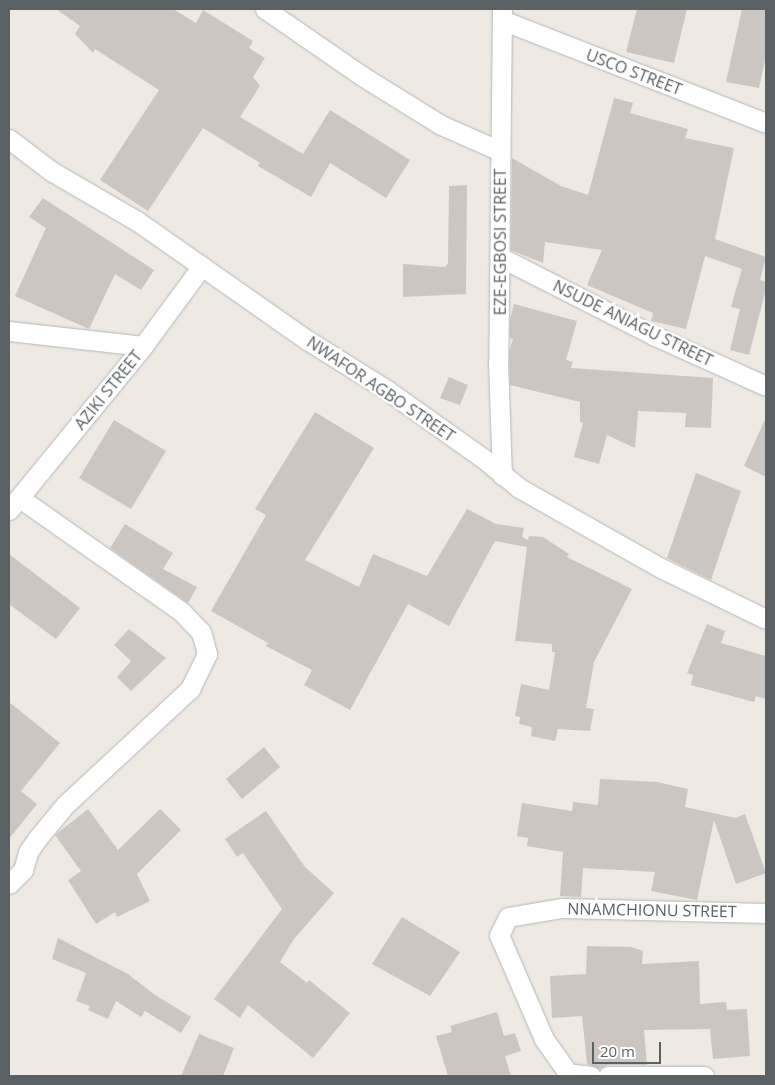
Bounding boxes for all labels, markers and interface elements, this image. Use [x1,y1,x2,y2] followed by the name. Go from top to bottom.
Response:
[583,45,685,99] street label: USCO STREET
[490,169,510,315] street label: EZE-EGBOSI STREET
[550,276,716,370] street label: NSUDE ANIAGU STREET
[303,332,459,446] street label: NWAFOR AGBO STREET
[70,347,146,433] street label: AZIKI STREET
[567,899,737,921] street label: NNAMCHIONU STREET
[595,1032,664,1064] scale bar
[600,1041,635,1061] text: 20 m

